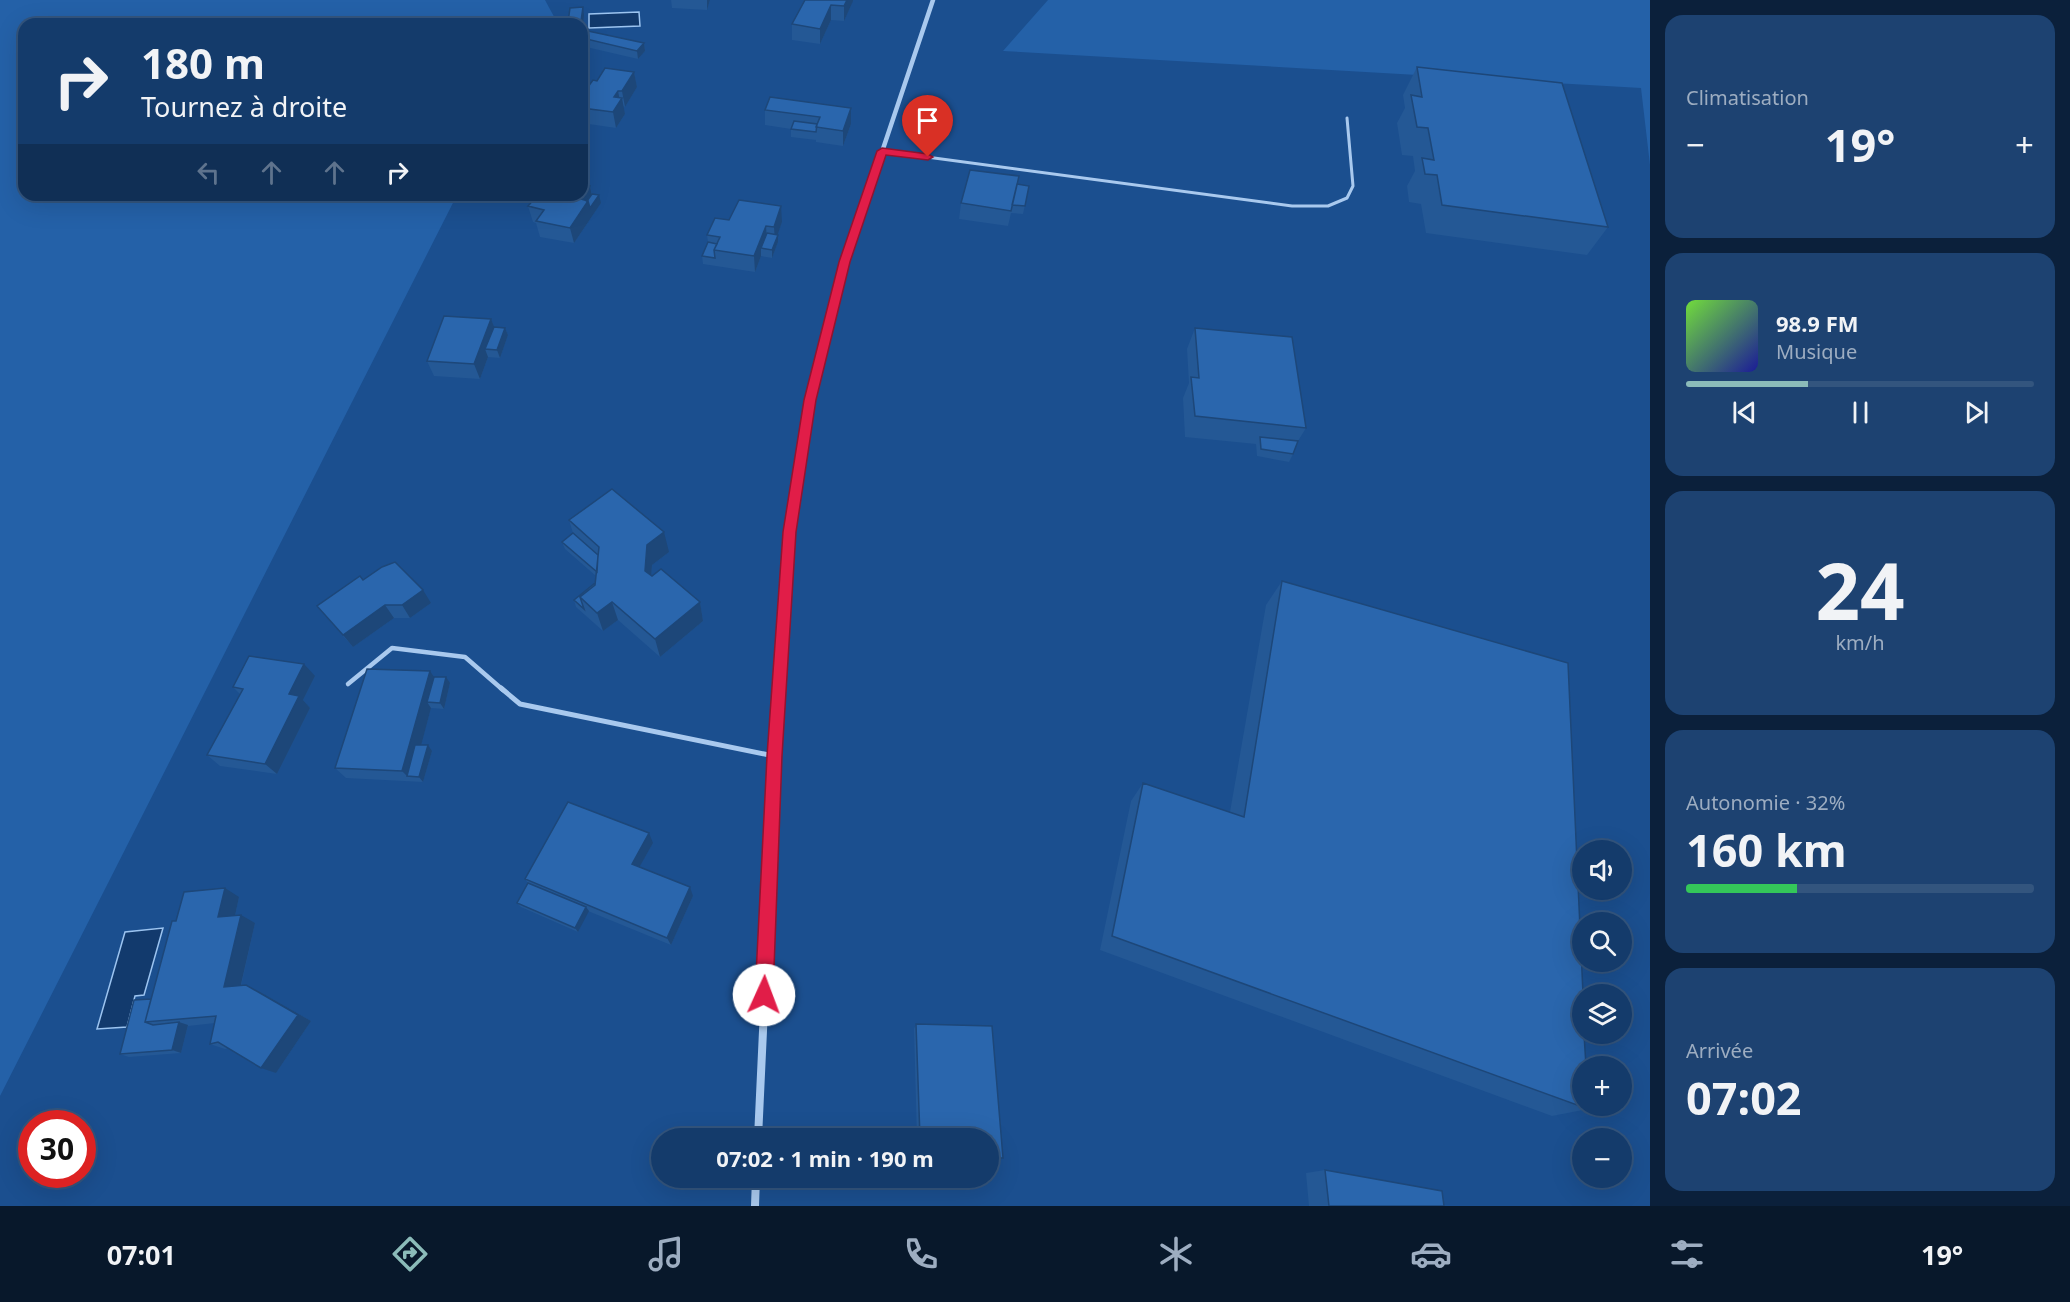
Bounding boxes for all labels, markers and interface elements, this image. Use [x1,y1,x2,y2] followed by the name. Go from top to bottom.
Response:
[141,34,265,91] text: 180 m
[42,42,120,120] icon: right
[1686,84,1809,111] text: Climatisation
[141,88,347,125] text: Tournez à droite
[902,95,953,157] pin
[911,104,944,137] icon: arrive
[1825,114,1895,175] text: 19°
[1686,122,1705,167] text: −
[2015,122,2034,167] text: +
[192,156,225,189] icon: left
[255,156,288,189] icon: ahead
[318,156,351,189] icon: ahead
[381,156,414,189] icon: right
[1776,308,1858,338] text: 98.9 FM
[1776,338,1857,365] text: Musique
[1728,396,1761,429] icon: previous
[1844,396,1877,429] icon: pause
[1960,396,1993,429] icon: next
[1815,537,1905,643] text: 24
[1835,629,1885,656] text: km/h
[1686,789,1845,816] text: Autonomie · 32%
[1686,819,1847,880] text: 160 km
[1572,840,1632,1188] map controls
[1572,840,1632,900] button: sound
[1572,912,1632,972] button: search
[732,963,796,1027] position arrow
[1572,984,1632,1044] button: layers
[1686,1037,1753,1064] text: Arrivée
[1572,1056,1632,1116] button: +
[1686,1067,1802,1128] text: 07:02
[18,1110,96,1188] speed limit sign: 30
[1572,1128,1632,1188] button: −
[716,1143,934,1173] text: 07:02 · 1 min · 190 m
[389,1233,431,1275] icon: directions
[645,1233,687,1275] icon: music
[900,1233,942,1275] icon: phone
[1155,1233,1197,1275] icon: climate
[1410,1233,1452,1275] icon: car
[1666,1233,1708,1275] icon: filters
[107,1236,176,1273] text: 07:01
[1921,1236,1963,1273] text: 19°

